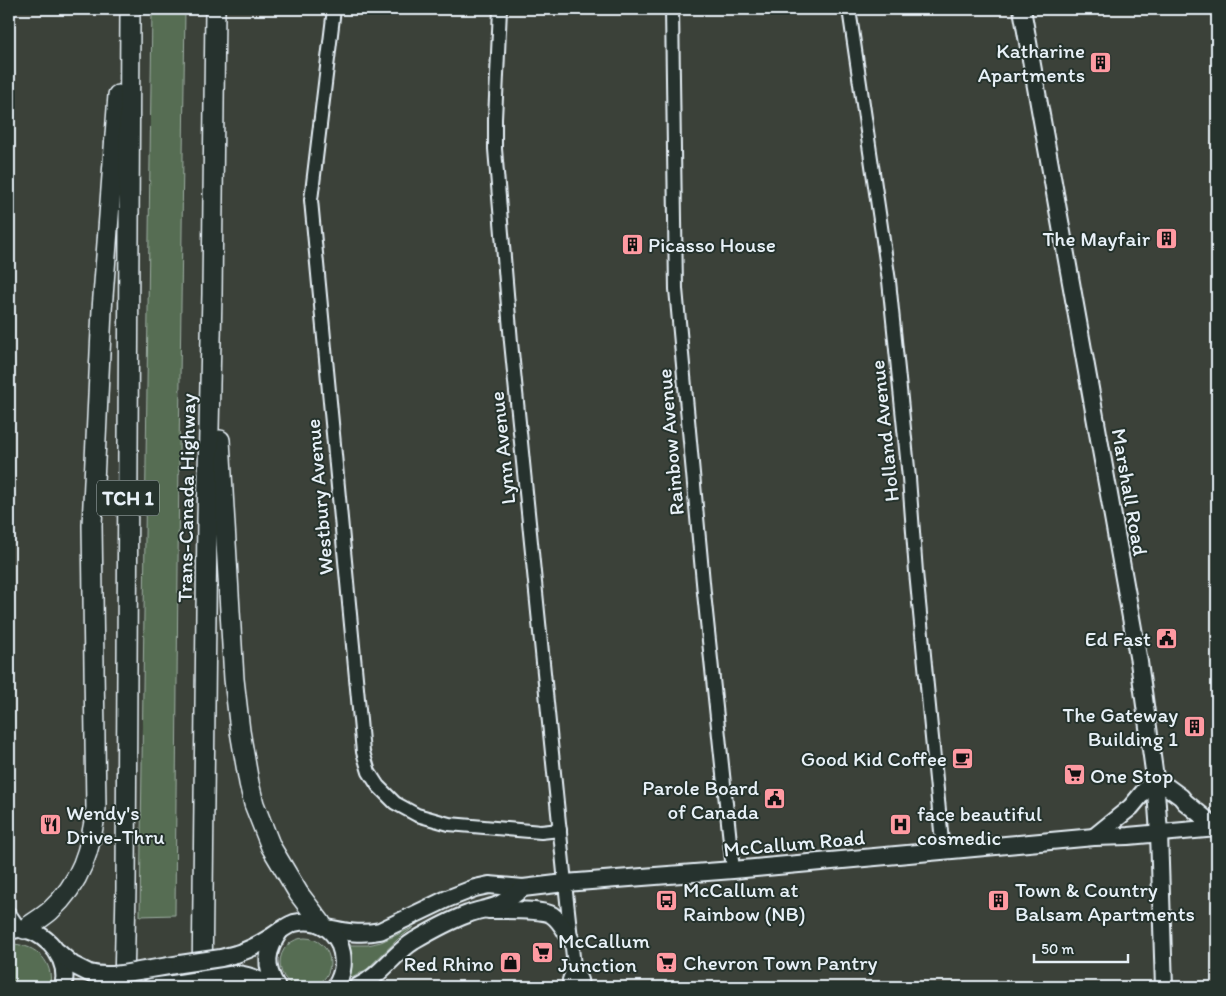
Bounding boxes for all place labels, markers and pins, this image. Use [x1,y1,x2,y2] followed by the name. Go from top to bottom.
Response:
[978,38,1085,87] place label: Katharine Apartments
[1089,50,1113,74] building icon: Katharine Apartments
[1042,226,1151,251] place label: The Mayfair
[1154,226,1178,250] building icon: The Mayfair
[620,232,644,256] building icon: Picasso House
[648,232,776,257] place label: Picasso House
[1085,626,1151,651] place label: Ed Fast
[1155,626,1179,650] public building icon: Ed Fast
[1062,702,1178,751] place label: The Gateway Building 1
[1182,714,1206,738] building icon: The Gateway Building 1
[801,746,947,771] place label: Good Kid Coffee
[951,746,975,770] cafe icon: Good Kid Coffee
[1062,763,1086,787] supermarket icon: One Stop
[1090,763,1173,788] place label: One Stop
[642,775,759,824] place label: Parole Board of Canada
[763,787,787,811] public building icon: Parole Board of Canada
[66,800,165,849] place label: Wendy's Drive-Thru
[917,801,1042,850] place label: face beautiful cosmedic
[38,812,62,836] restaurant icon: Wendy's Drive-Thru
[889,813,913,837] hospital icon: face beautiful cosmedic
[683,877,806,926] place label: McCallum at Rainbow (NB)
[1015,877,1195,926] place label: Town & Country Balsam Apartments
[655,889,679,913] bus stop icon: McCallum at Rainbow (NB)
[987,889,1011,913] building icon: Town & Country Balsam Apartments
[558,928,650,977] place label: McCallum Junction
[530,940,554,964] supermarket icon: McCallum Junction
[655,950,679,974] supermarket icon: Chevron Town Pantry
[683,950,878,975] place label: Chevron Town Pantry
[403,951,494,976] place label: Red Rhino
[498,951,522,975] shop icon: Red Rhino

